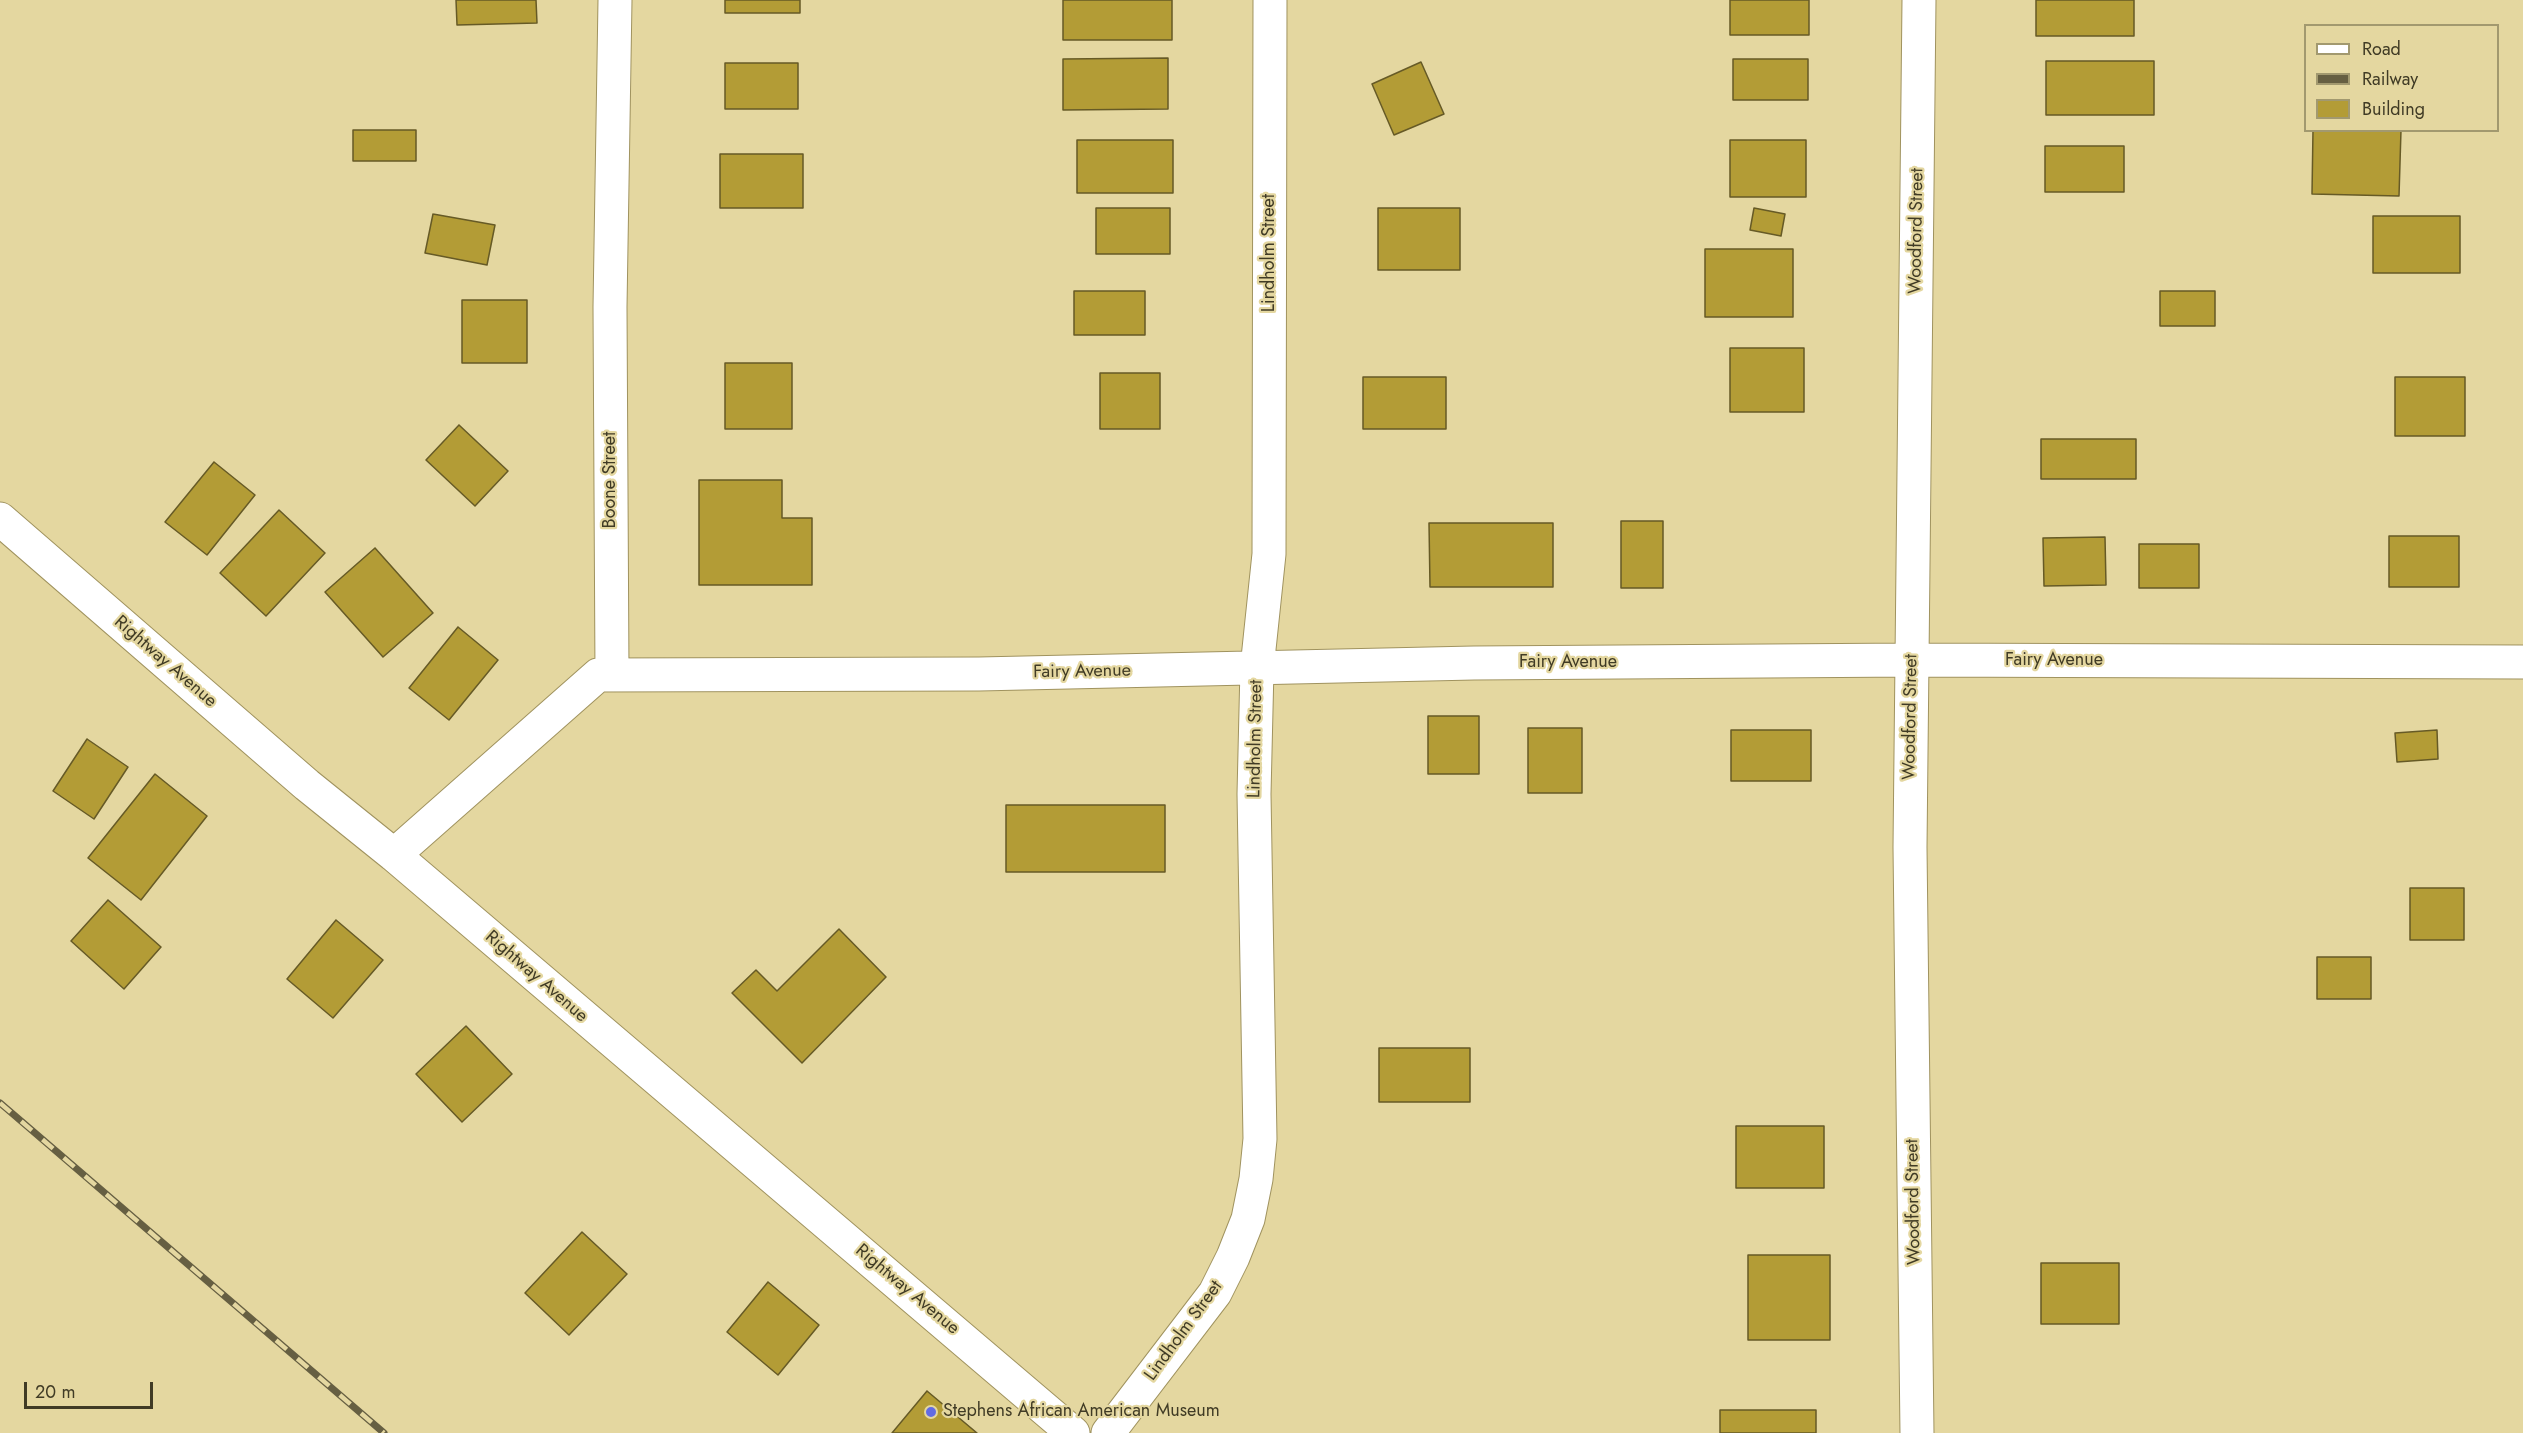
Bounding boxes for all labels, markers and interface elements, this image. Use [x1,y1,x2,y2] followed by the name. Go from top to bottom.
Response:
[2304,24,2499,132] legend
[2362,36,2401,62] text: Road
[2362,66,2418,92] text: Railway
[2362,96,2425,122] text: Building
[1905,168,1929,294] street label: Woodford Street
[1259,194,1281,312] street label: Lindholm Street
[600,432,622,528] street label: Boone Street
[109,612,221,712] street label: Rightway Avenue
[2005,650,2103,672] street label: Fairy Avenue
[1519,652,1617,674] street label: Fairy Avenue
[1899,654,1923,780] street label: Woodford Street
[1033,660,1131,684] street label: Fairy Avenue
[1244,680,1268,798] street label: Lindholm Street
[480,927,592,1027] street label: Rightway Avenue
[1902,1139,1926,1265] street label: Woodford Street
[851,1240,963,1340] street label: Rightway Avenue
[1140,1277,1228,1385] street label: Lindholm Street
[27,1370,156,1408] scale bar
[35,1379,75,1405] text: 20 m
[943,1401,1220,1423] place label: Stephens African American Museum
[924,1405,938,1419] marker: Stephens African American Museum

